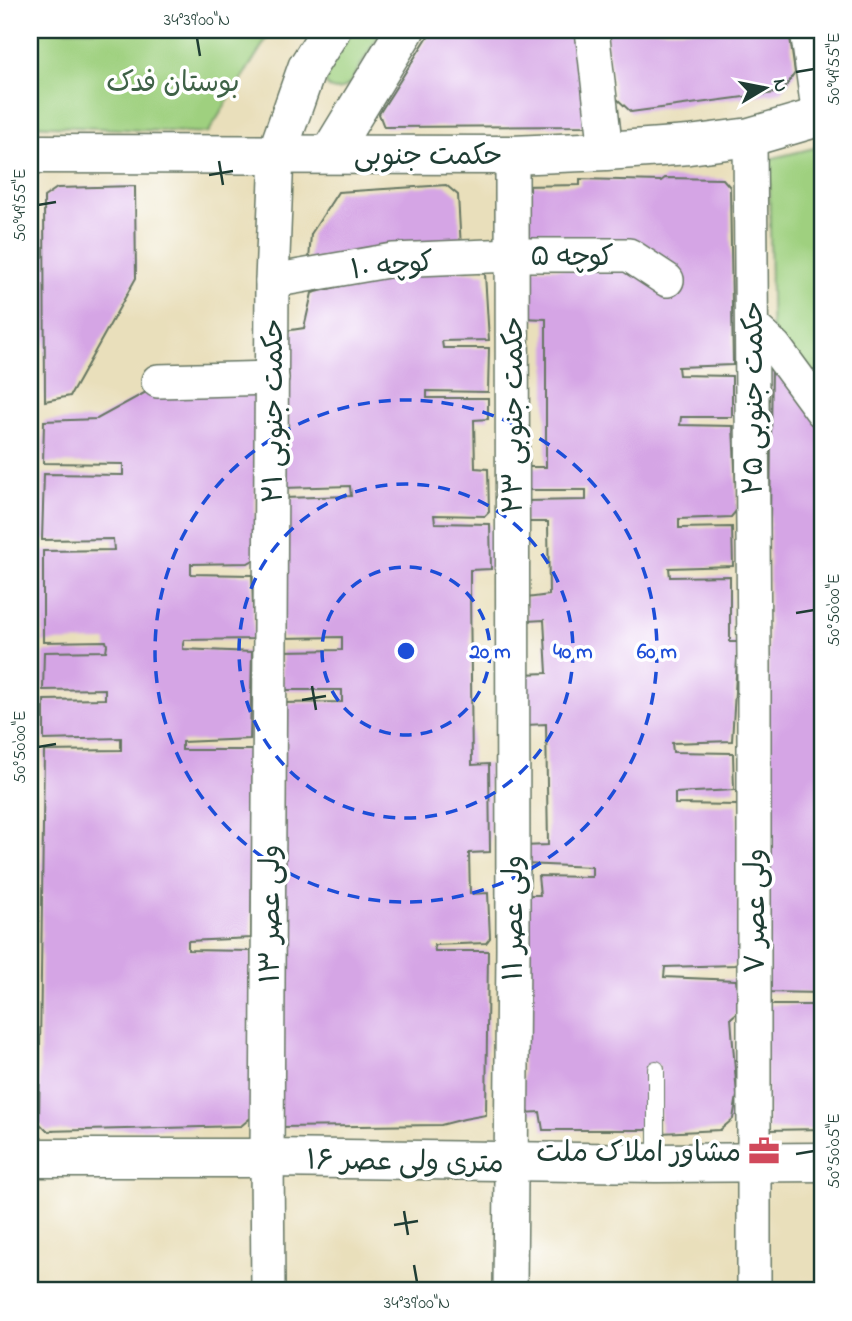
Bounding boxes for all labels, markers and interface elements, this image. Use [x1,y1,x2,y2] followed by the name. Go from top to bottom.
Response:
[164,8,230,34] text: 34°39'00"N
[822,32,848,106] text: 50°49'55"E
[730,52,800,122] north arrow
[106,64,240,105] park label: بوستان فدک
[765,77,794,94] text: N
[354,137,502,178] street label: حکمت جنوبی
[8,168,34,242] text: 50°49'55"E
[530,238,614,279] street label: کوچه ۵
[349,243,436,292] street label: کوچه ۱۰
[735,301,776,495] street label: حکمت جنوبی ۲۵
[495,316,536,514] street label: حکمت جنوبی ۲۳
[255,319,296,503] street label: حکمت جنوبی ۲۱
[822,573,848,647] text: 50°50'00"E
[468,638,511,668] text: 20 m
[553,638,593,668] text: 40 m
[637,638,677,668] text: 60 m
[394,639,418,663] centre of rings
[8,710,34,784] text: 50°50'00"E
[252,845,293,983] street label: ولی عصر ۱۳
[737,848,778,974] street label: ولی عصر ۷
[495,855,536,981] street label: ولی عصر ۱۱
[822,1113,848,1189] text: 50°50'05"E
[536,1134,741,1175] place label: مشاور املاک ملت
[747,1134,781,1168] office icon: مشاور املاک ملت
[306,1141,504,1186] street label: ۱۶ متری ولی عصر
[384,1291,450,1317] text: 34°39'00"N

